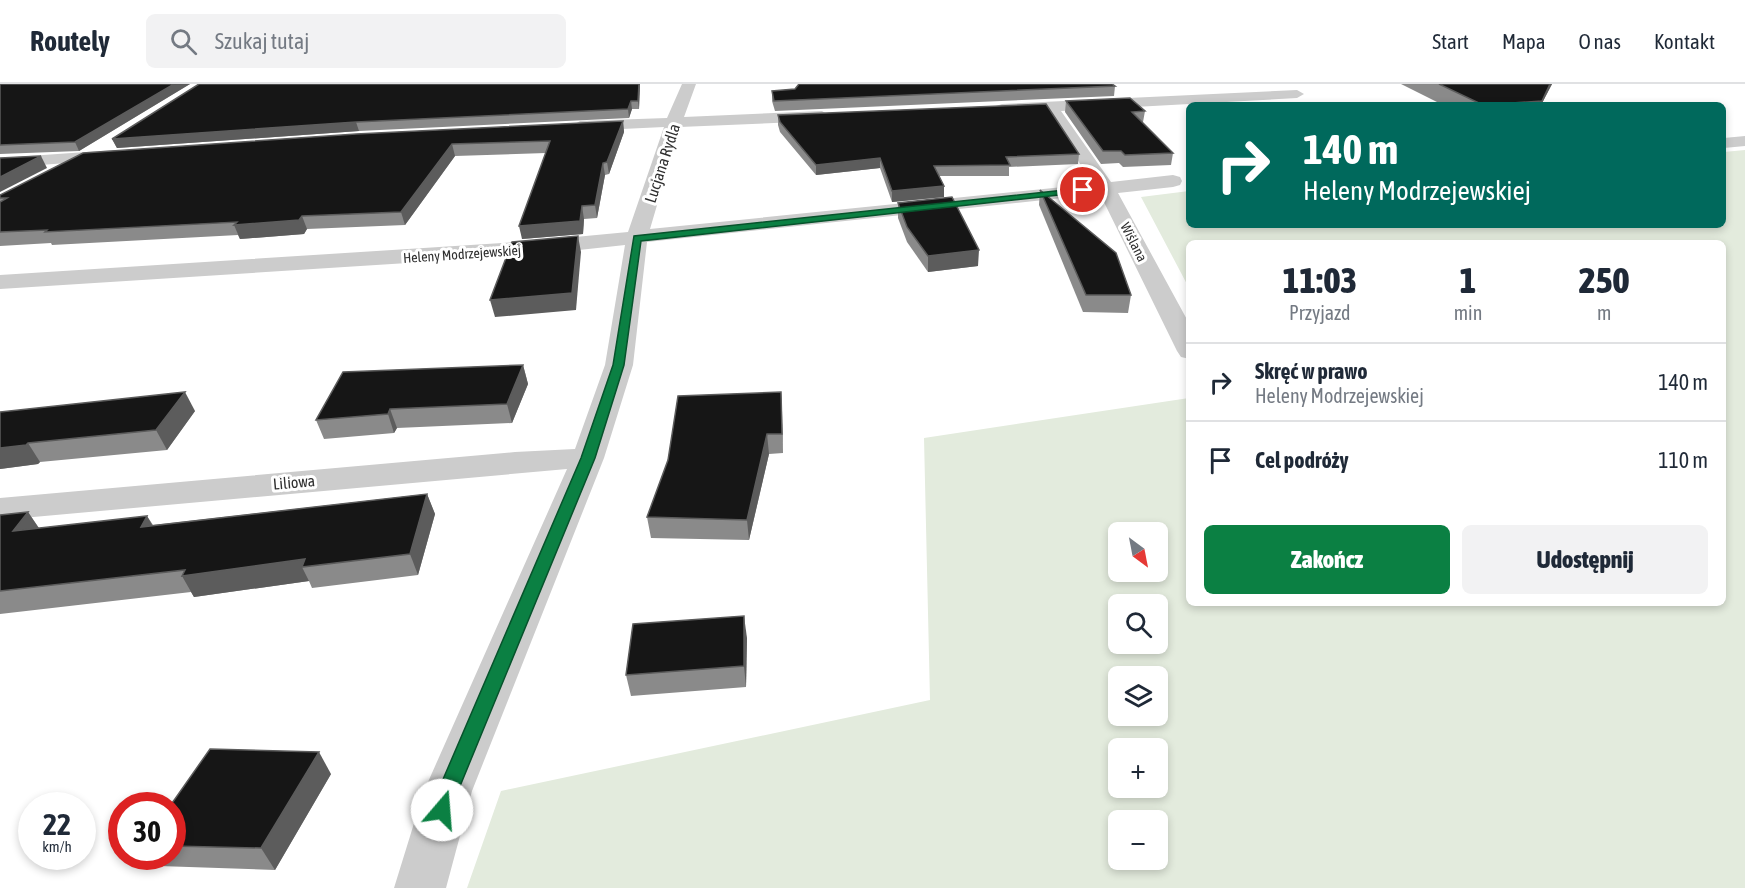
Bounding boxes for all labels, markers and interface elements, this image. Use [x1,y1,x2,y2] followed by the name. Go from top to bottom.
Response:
[146,14,566,68] search box
[30,25,110,57] text: Routely
[167,25,200,58] icon: search
[215,28,309,54] text: Szukaj tutaj
[1432,29,1469,53] text: Start
[1502,29,1545,53] text: Mapa
[1578,29,1621,53] text: O nas
[1654,29,1715,53] text: Kontakt
[641,121,684,205] street label: Lucjana Rydla
[1303,125,1398,173] text: 140 m
[1204,126,1282,204] icon: right
[1057,164,1108,215] pin
[1066,173,1099,206] icon: arrive
[1303,175,1531,206] text: Heleny Modrzejewskiej
[1117,220,1151,264] street label: Wiślana
[403,242,521,266] street label: Heleny Modrzejewskiej
[1282,259,1357,301] text: 11:03
[1460,259,1476,301] text: 1
[1579,259,1630,301] text: 250
[1289,301,1351,324] text: Przyjazd
[1454,301,1482,324] text: min
[1597,301,1611,324] text: m
[1255,358,1368,384] text: Skręć w prawo
[1204,366,1237,399] icon: right
[1658,369,1708,395] text: 140 m
[1255,384,1424,407] text: Heleny Modrzejewskiej
[1204,444,1237,477] icon: arrive
[1255,447,1349,473] text: Cel podróży
[1658,447,1708,473] text: 110 m
[272,471,316,493] street label: Liliowa
[1108,522,1168,582] north arrow
[1108,522,1168,870] map controls
[1204,525,1450,594] button: Zakończ
[1462,525,1708,594] button: Udostępnij
[1108,594,1168,654] button: search
[1108,666,1168,726] button: layers
[1108,738,1168,798] button: +
[410,778,474,842] position arrow
[108,792,186,870] speed limit sign: 30
[43,807,71,841] text: 22
[1108,810,1168,870] button: −
[42,838,72,855] text: km/h

